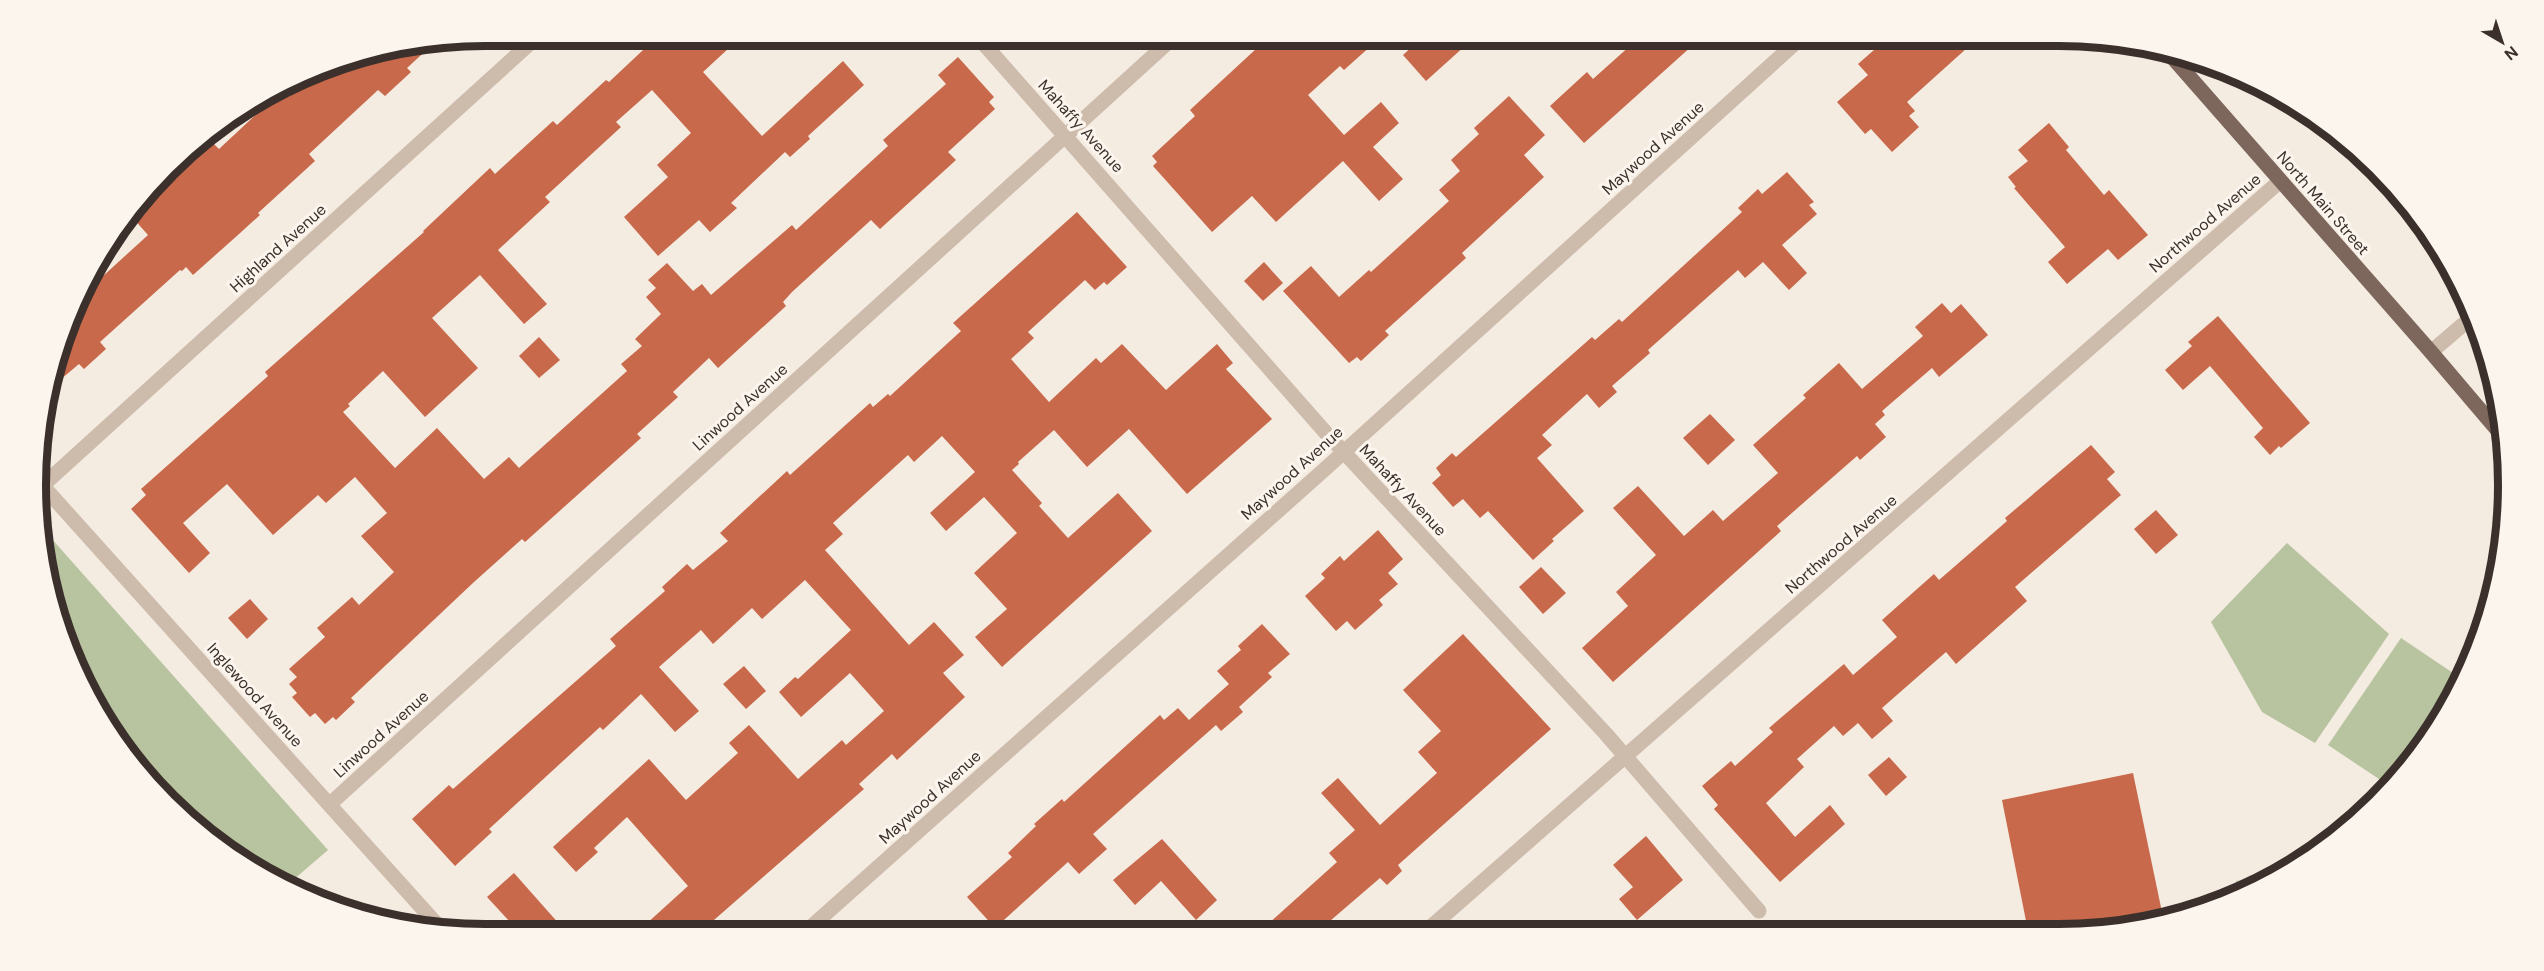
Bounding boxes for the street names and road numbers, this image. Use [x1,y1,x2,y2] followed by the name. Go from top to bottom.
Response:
[1034,75,1128,177] street label: Mahaffy Avenue
[1598,97,1708,199] street label: Maywood Avenue
[2272,147,2374,259] street label: North Main Street
[2145,169,2265,277] street label: Northwood Avenue
[225,199,331,297] street label: Highland Avenue
[688,359,792,455] street label: Linwood Avenue
[1237,422,1347,524] street label: Maywood Avenue
[1355,440,1451,540] street label: Mahaffy Avenue
[1781,490,1901,598] street label: Northwood Avenue
[202,638,308,752] street label: Inglewood Avenue
[329,686,433,782] street label: Linwood Avenue
[875,746,985,848] street label: Maywood Avenue

